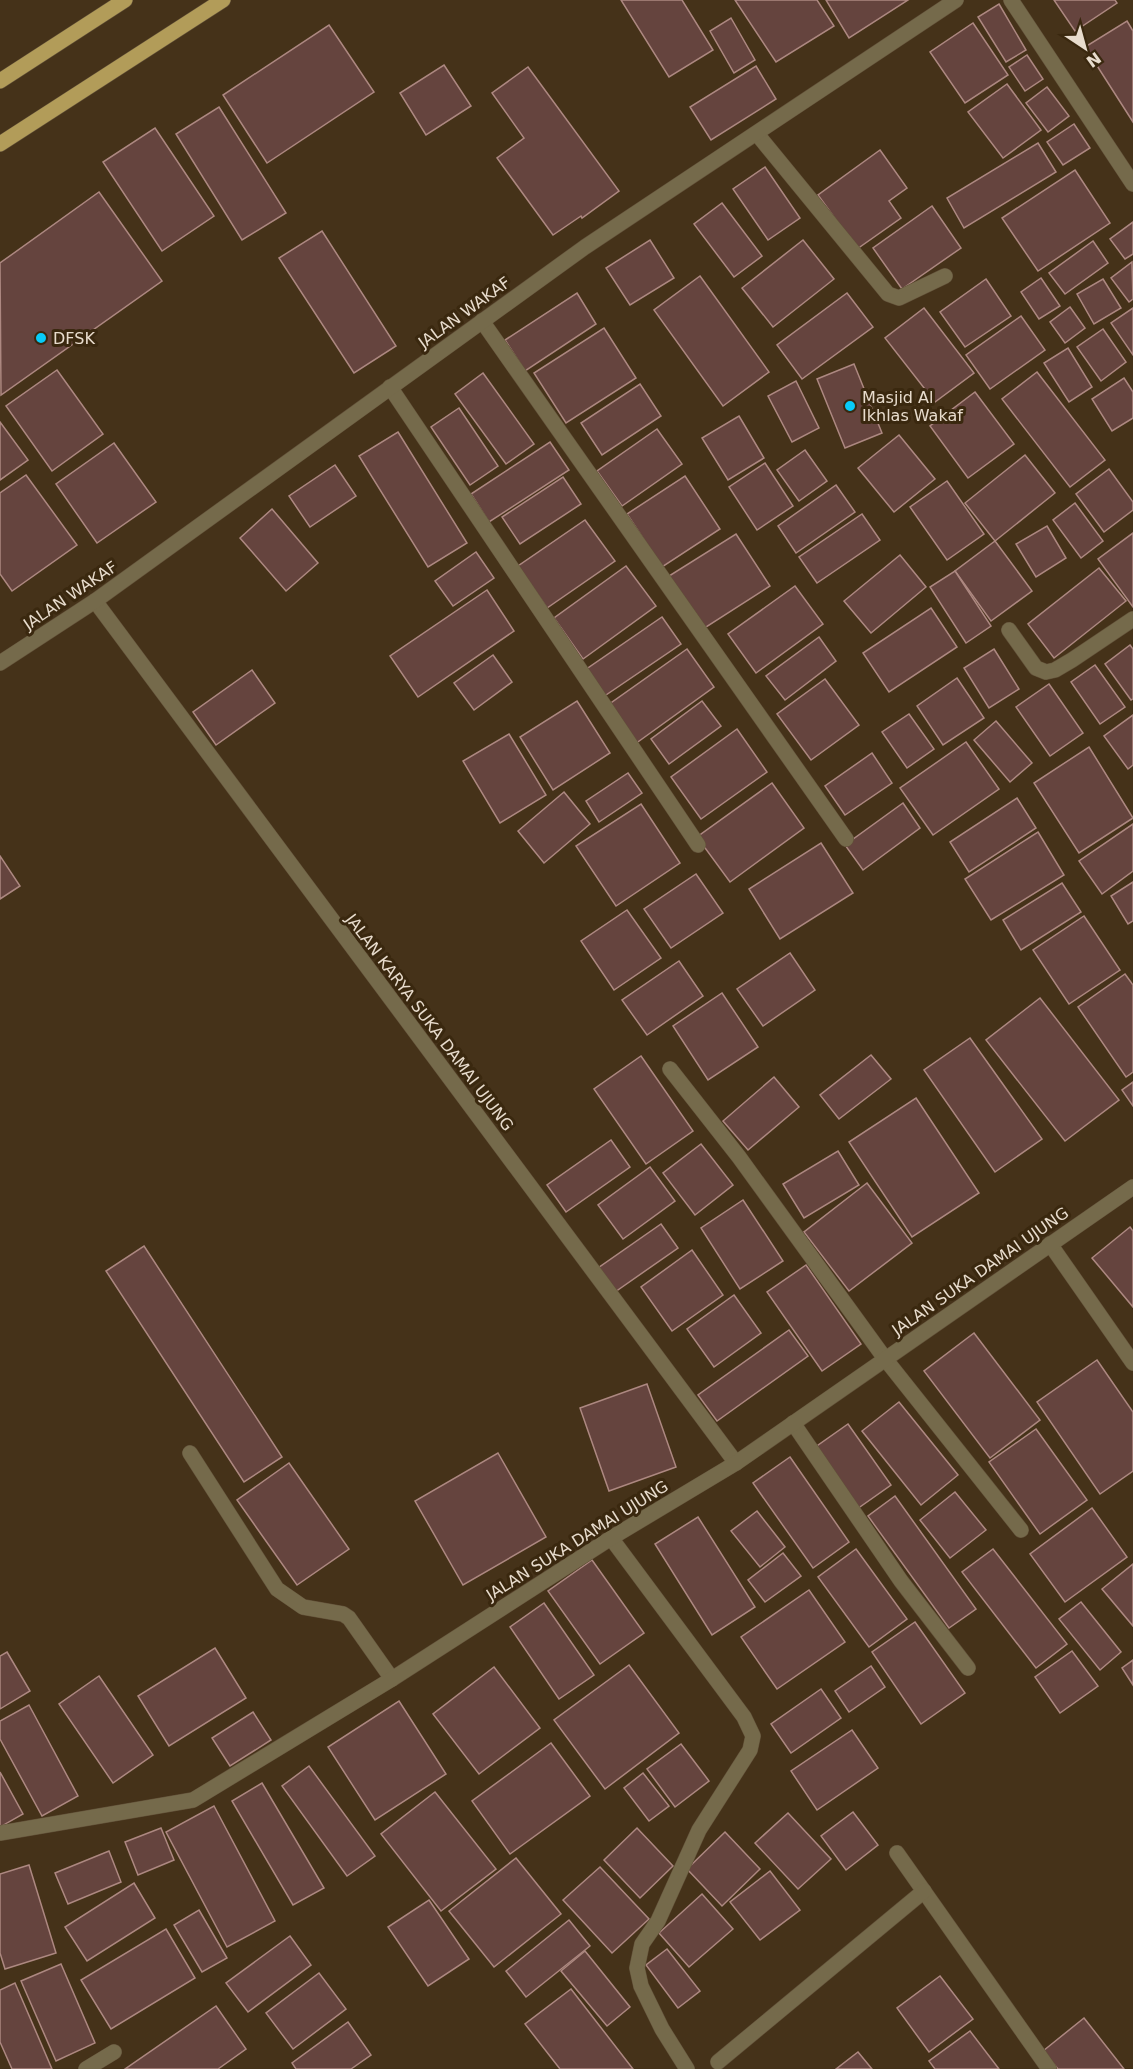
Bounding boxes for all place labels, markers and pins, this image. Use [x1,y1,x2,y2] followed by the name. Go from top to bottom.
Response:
[53,329,95,348] place label: DFSK
[34,331,48,345] marker: DFSK
[862,388,963,425] place label: Masjid Al Ikhlas Wakaf
[843,399,857,413] marker: Masjid Al Ikhlas Wakaf

